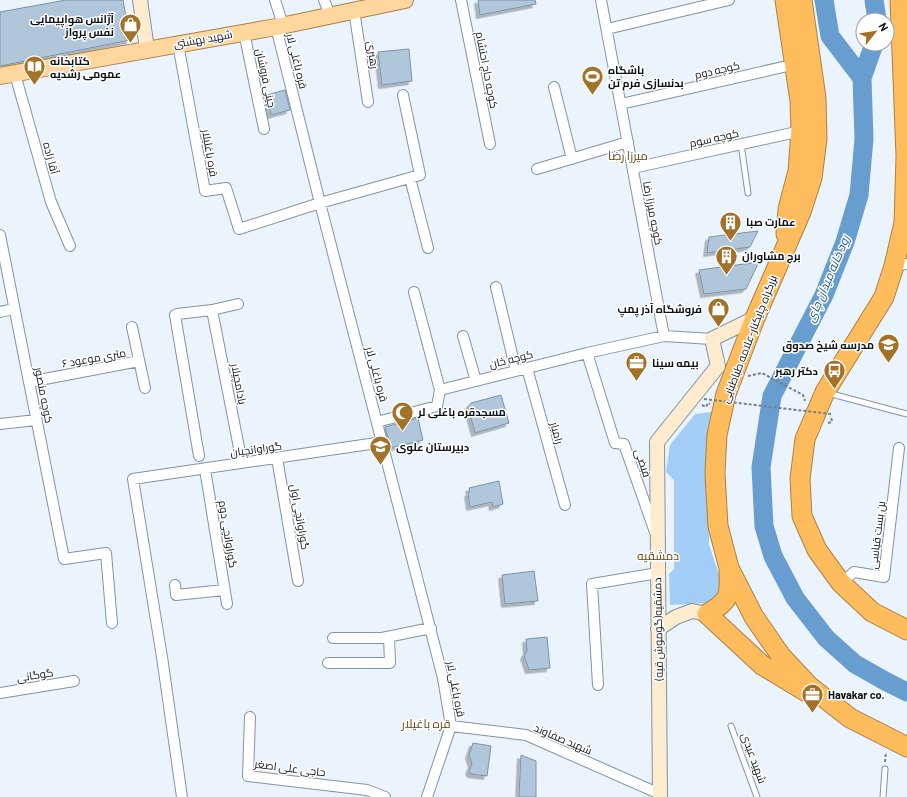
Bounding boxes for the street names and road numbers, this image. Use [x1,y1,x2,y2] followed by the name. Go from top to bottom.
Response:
[172,27,234,51] street label: شهید بهشتى
[283,31,311,90] street label: قره باغلی لار
[472,31,501,110] street label: کوچه حاج احتشام
[364,40,382,70] street label: رهبری
[253,47,279,109] street label: چینی فروشان
[693,58,741,83] street label: کوچه دوم
[688,126,740,151] street label: کوچه سوم
[199,127,221,178] street label: قره باغلیلار
[40,140,62,176] street label: آقا زاده
[640,180,666,246] street label: کوچه میرزا رضا
[718,273,780,405] street label: بزرگراه چایکنار-علامه طباطبایی
[363,344,391,403] street label: قره باغلی لار
[61,345,127,371] street label: ۶ متری موعود
[488,347,534,371] street label: کوچه خان
[228,361,250,406] street label: بادامچیلار
[32,365,56,424] street label: کوچه منصور
[547,419,567,446] street label: رامیار
[229,438,283,460] street label: گوراوانچیان
[632,447,654,479] street label: فیضی
[287,483,313,551] street label: گوراوانچی اول
[215,499,240,569] street label: گوراوانچی دوم
[866,500,888,570] street label: بن بست قیاسی
[650,577,666,682] street label: دمشقیه(گوموش قیه)
[444,659,468,718] street label: قره باغلی لار
[16,665,54,685] street label: گوگانی
[532,720,594,758] street label: شهید صفاوند
[738,731,770,785] street label: شهید عیدی
[253,757,326,779] street label: حاجی علی اصغر

